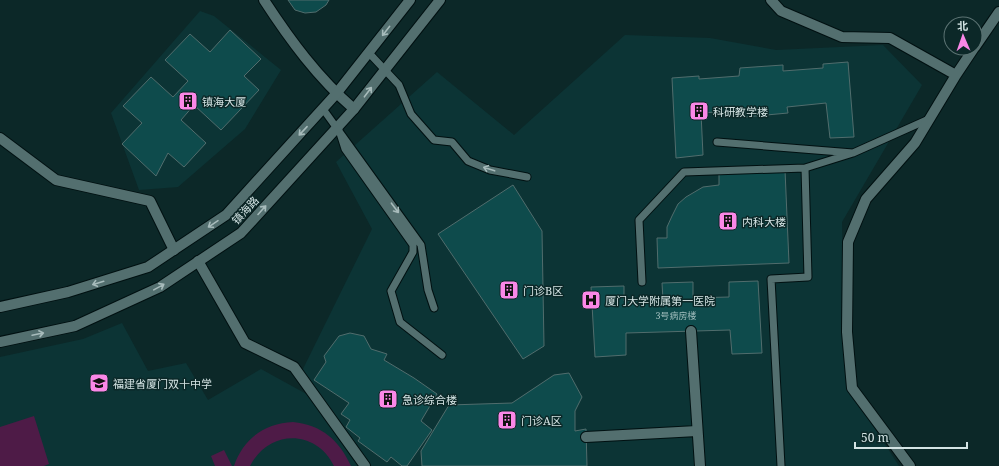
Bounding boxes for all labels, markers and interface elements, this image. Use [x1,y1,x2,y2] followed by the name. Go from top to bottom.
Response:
[943,16,983,56] north arrow
[957,18,968,33] text: 北
[382,25,390,36] one-way arrow
[364,87,372,98] one-way arrow
[177,90,199,112] building icon: 镇海大厦
[202,94,246,109] place label: 镇海大厦
[688,100,710,122] building icon: 科研教学楼
[713,104,768,119] place label: 科研教学楼
[299,125,308,135] one-way arrow
[482,165,495,172] one-way arrow
[228,193,262,227] street label: 镇海路
[391,203,400,214] one-way arrow
[257,205,267,215] one-way arrow
[717,210,739,232] building icon: 内科大楼
[742,214,786,229] place label: 内科大楼
[208,220,219,228] one-way arrow
[498,279,520,301] building icon: 门诊B区
[92,280,105,287] one-way arrow
[153,283,165,291] one-way arrow
[523,283,563,298] place label: 门诊B区
[580,289,602,311] hospital icon: 厦门大学附属第一医院
[605,293,715,308] place label: 厦门大学附属第一医院
[655,309,697,322] house number: 3号病房楼
[31,329,44,337] one-way arrow
[88,372,110,394] school or university icon: 福建省厦门双十中学
[113,376,212,391] place label: 福建省厦门双十中学
[377,388,399,410] building icon: 急诊综合楼
[402,392,457,407] place label: 急诊综合楼
[496,409,518,431] building icon: 门诊A区
[521,413,562,428] place label: 门诊A区
[855,424,967,450] scale bar
[861,429,889,446] text: 50 m

